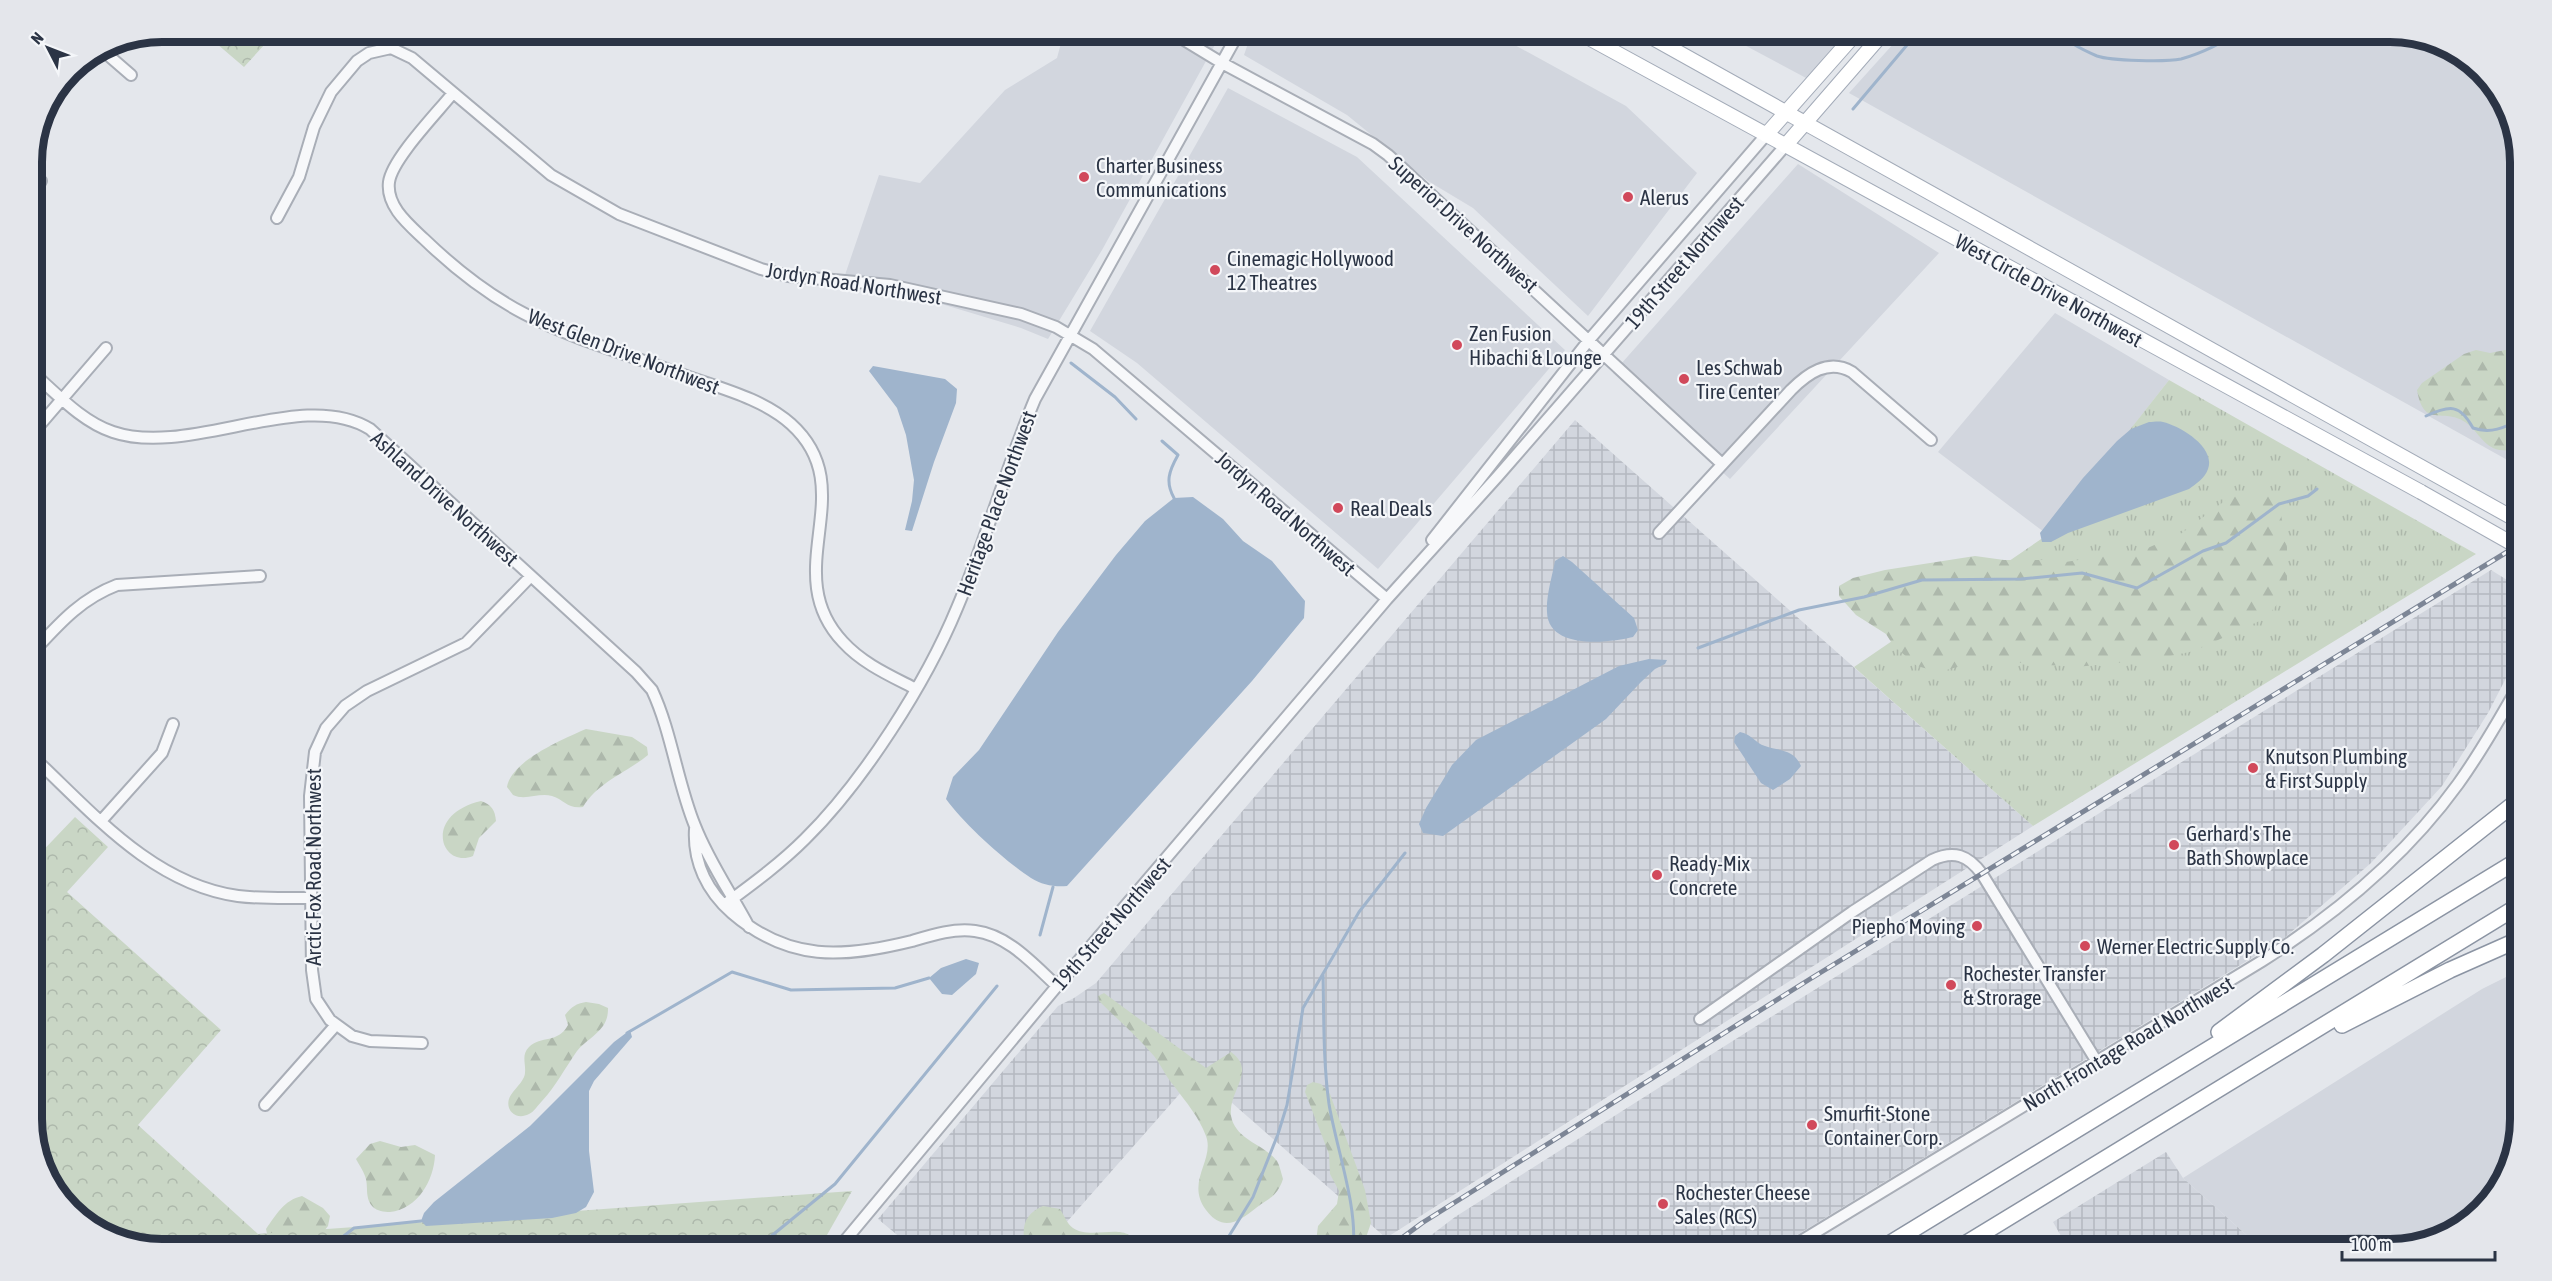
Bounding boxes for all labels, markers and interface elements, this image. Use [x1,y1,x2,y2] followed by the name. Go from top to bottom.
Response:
[18,18,78,78] north arrow
[27,28,47,47] text: N
[1385,151,1543,297] street label: Superior Drive Northwest
[1096,153,1227,201] place label: Charter Business Communications
[1077,170,1091,184] marker: Charter Business Communications
[1640,185,1689,209] place label: Alerus
[1621,190,1635,204] marker: Alerus
[1620,191,1748,333] street label: 19th Street Northwest
[1951,229,2147,351] street label: West Circle Drive Northwest
[1227,246,1394,294] place label: Cinemagic Hollywood 12 Theatres
[765,257,943,309] street label: Jordyn Road Northwest
[1208,263,1222,277] marker: Cinemagic Hollywood 12 Theatres
[525,303,723,399] street label: West Glen Drive Northwest
[1469,321,1602,369] place label: Zen Fusion Hibachi & Lounge
[1450,338,1464,352] marker: Zen Fusion Hibachi & Lounge
[1696,355,1783,403] place label: Les Schwab Tire Center
[1677,372,1691,386] marker: Les Schwab Tire Center
[951,407,1041,599] street label: Heritage Place Northwest
[366,426,524,570] street label: Ashland Drive Northwest
[1211,446,1361,580] street label: Jordyn Road Northwest
[1350,496,1432,520] place label: Real Deals
[1331,501,1345,515] marker: Real Deals
[2265,744,2407,792] place label: Knutson Plumbing & First Supply
[2246,761,2260,775] marker: Knutson Plumbing & First Supply
[301,768,325,966] street label: Arctic Fox Road Northwest
[2186,821,2309,869] place label: Gerhard's The Bath Showplace
[2167,838,2181,852] marker: Gerhard's The Bath Showplace
[1669,851,1751,899] place label: Ready-Mix Concrete
[1047,852,1175,994] street label: 19th Street Northwest
[1650,868,1664,882] marker: Ready-Mix Concrete
[1851,914,1965,938] place label: Piepho Moving
[1970,919,1984,933] marker: Piepho Moving
[2097,934,2294,958] place label: Werner Electric Supply Co.
[2078,939,2092,953] marker: Werner Electric Supply Co.
[1963,961,2106,1009] place label: Rochester Transfer & Strorage
[2018,971,2238,1115] street label: North Frontage Road Northwest
[1944,978,1958,992] marker: Rochester Transfer & Strorage
[1824,1101,1942,1149] place label: Smurfit-Stone Container Corp.
[1805,1118,1819,1132] marker: Smurfit-Stone Container Corp.
[1675,1180,1810,1228] place label: Rochester Cheese Sales (RCS)
[1656,1197,1670,1211] marker: Rochester Cheese Sales (RCS)
[2342,1224,2495,1262] scale bar
[2351,1234,2392,1255] text: 100 m

